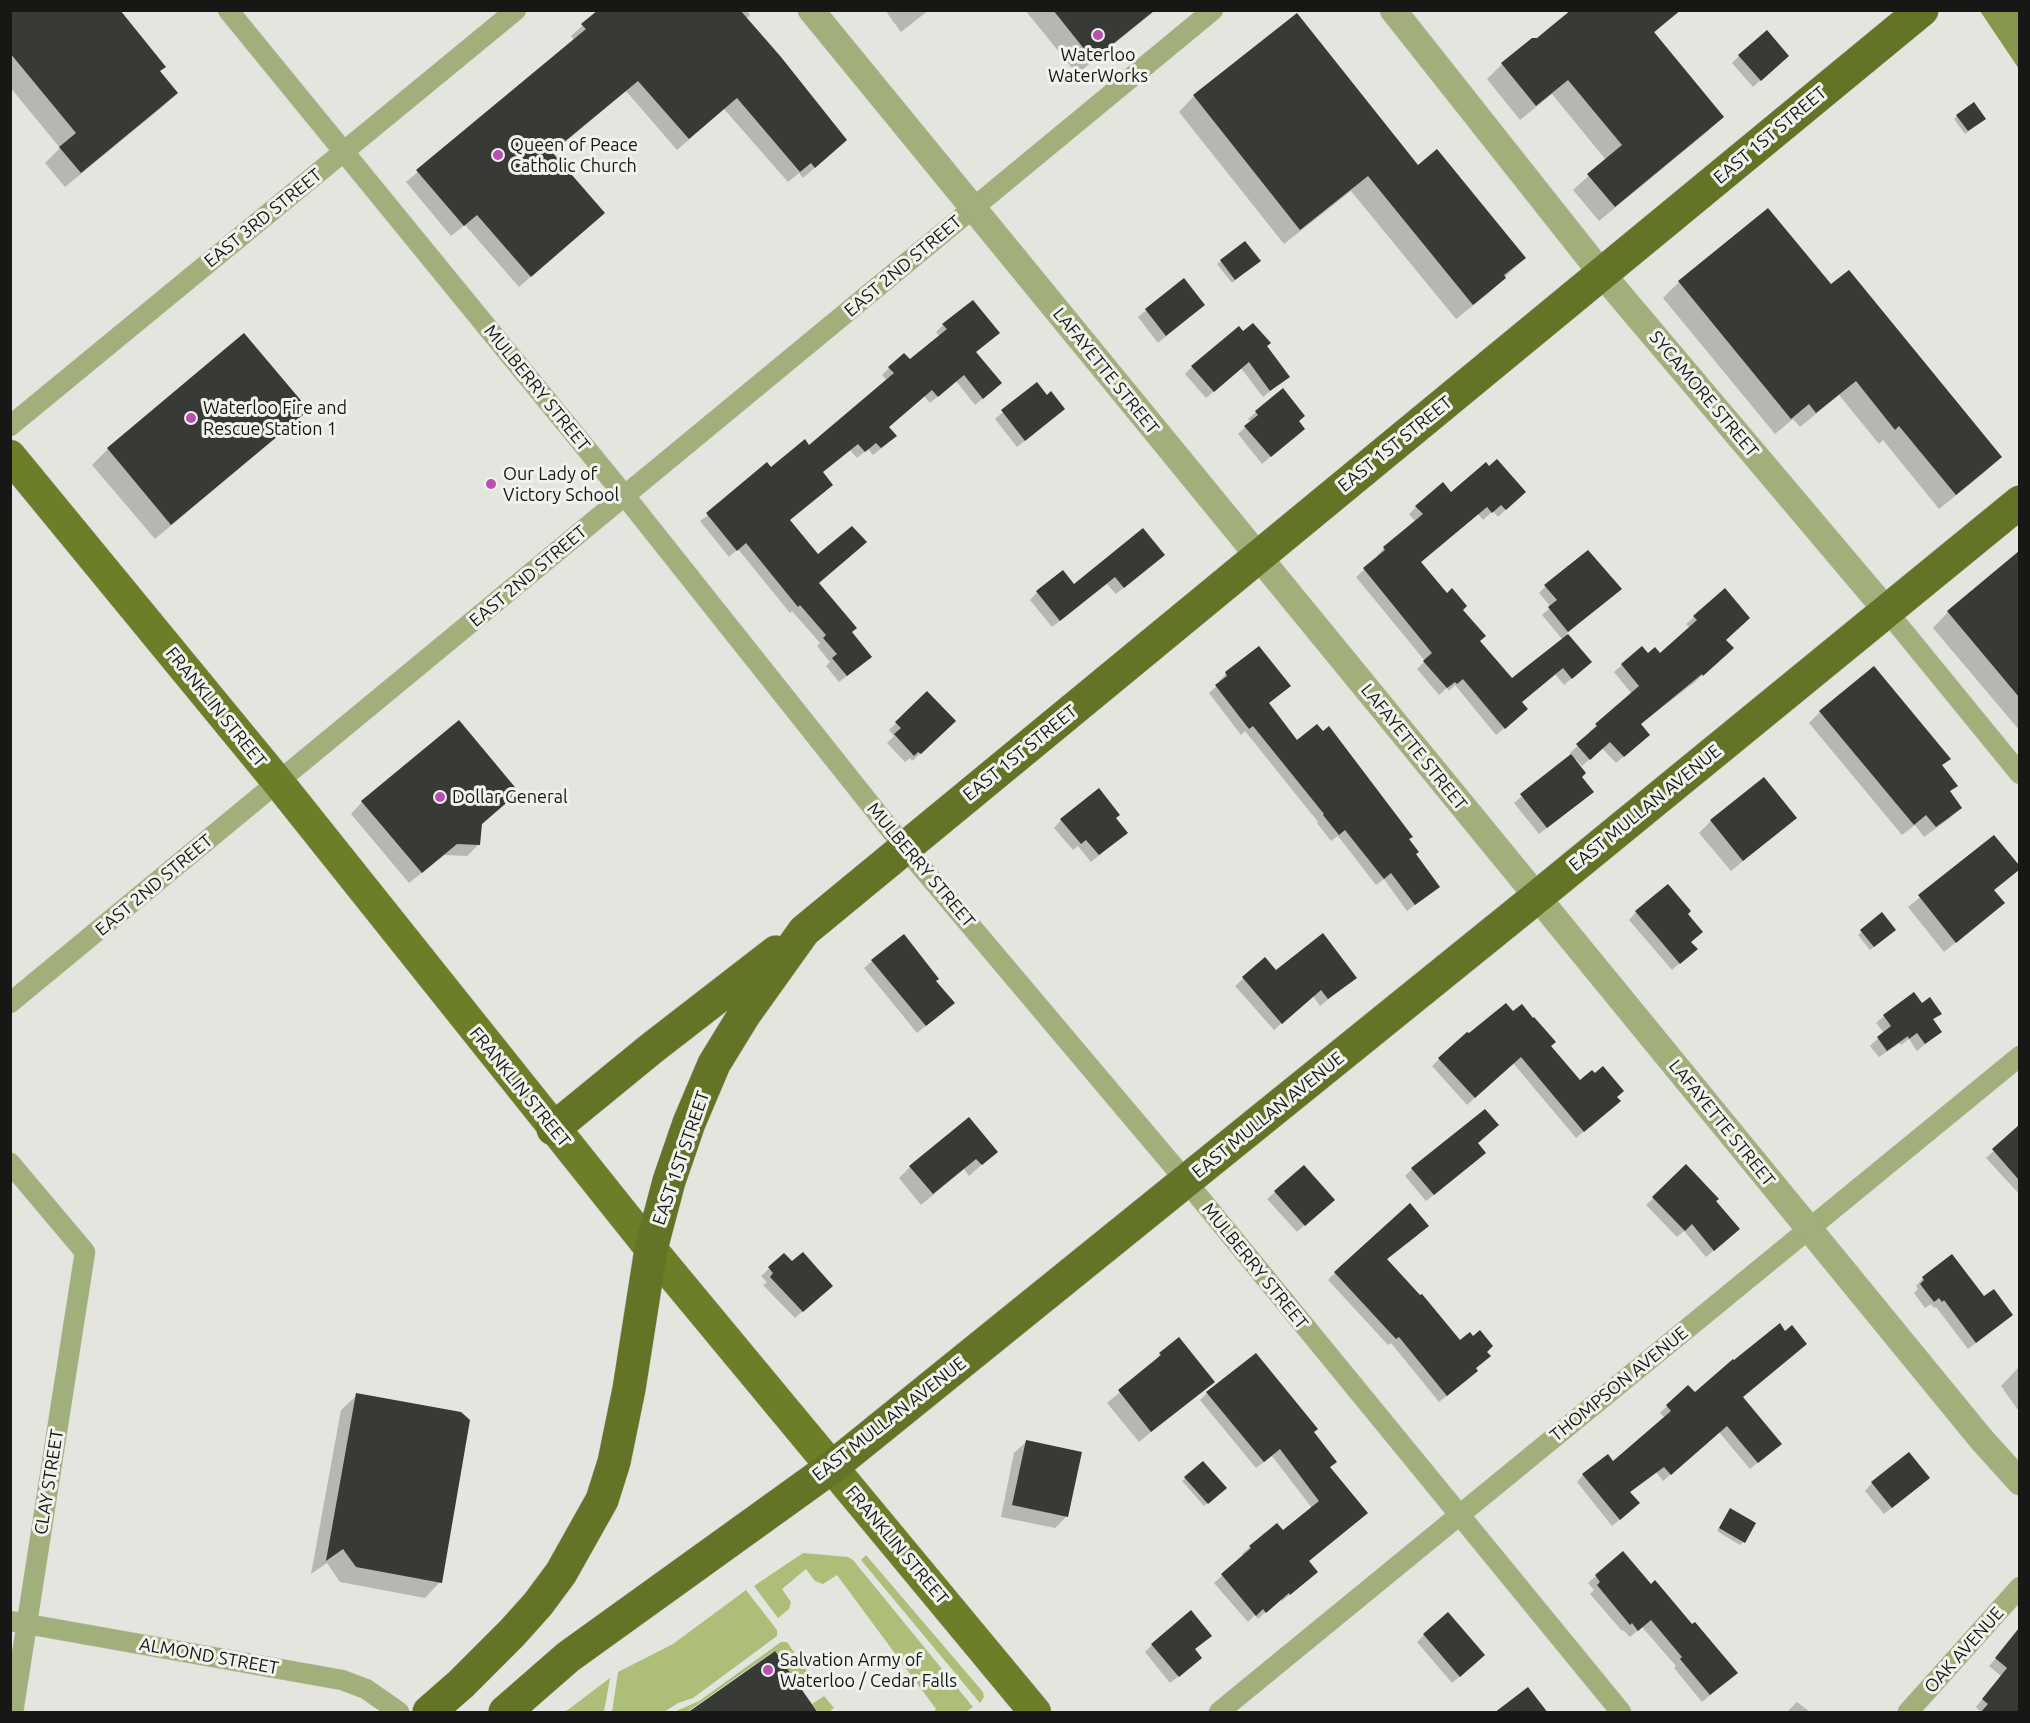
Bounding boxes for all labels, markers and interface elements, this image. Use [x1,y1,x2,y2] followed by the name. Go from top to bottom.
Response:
[1091,28,1105,42] marker: Waterloo WaterWorks
[1048,44,1148,86] place label: Waterloo WaterWorks
[1709,82,1831,188] street label: EAST 1ST STREET
[510,134,638,176] place label: Queen of Peace Catholic Church
[491,148,505,162] marker: Queen of Peace Catholic Church
[200,164,326,272] street label: EAST 3RD STREET
[840,211,966,321] street label: EAST 2ND STREET
[1048,303,1164,439] street label: LAFAYETTE STREET
[479,320,595,456] street label: MULBERRY STREET
[1645,326,1763,462] street label: SYCAMORE STREET
[1334,391,1456,497] street label: EAST 1ST STREET
[203,397,347,440] place label: Waterloo Fire and Rescue Station 1
[184,411,198,425] marker: Waterloo Fire and Rescue Station 1
[503,463,619,506] place label: Our Lady of Victory School
[484,477,498,491] marker: Our Lady of Victory School
[465,521,591,631] street label: EAST 2ND STREET
[161,643,271,771] street label: FRANKLIN STREET
[1356,679,1472,815] street label: LAFAYETTE STREET
[959,700,1081,806] street label: EAST 1ST STREET
[1565,740,1725,876] street label: EAST MULLAN AVENUE
[452,786,568,808] place label: Dollar General
[433,790,447,804] marker: Dollar General
[863,798,979,932] street label: MULBERRY STREET
[91,830,217,940] street label: EAST 2ND STREET
[465,1023,575,1151] street label: FRANKLIN STREET
[1188,1047,1348,1183] street label: EAST MULLAN AVENUE
[1664,1055,1780,1191] street label: LAFAYETTE STREET
[648,1088,714,1228] street label: EAST 1ST STREET
[1197,1198,1313,1334] street label: MULBERRY STREET
[1546,1322,1692,1446] street label: THOMPSON AVENUE
[808,1352,970,1486] street label: EAST MULLAN AVENUE
[30,1428,68,1536] street label: CLAY STREET
[841,1481,953,1609] street label: FRANKLIN STREET
[1920,1603,2008,1697] street label: OAK AVENUE
[138,1633,280,1679] street label: ALMOND STREET
[780,1649,957,1692] place label: Salvation Army of Waterloo / Cedar Falls
[761,1663,775,1677] marker: Salvation Army of Waterloo / Cedar Falls

